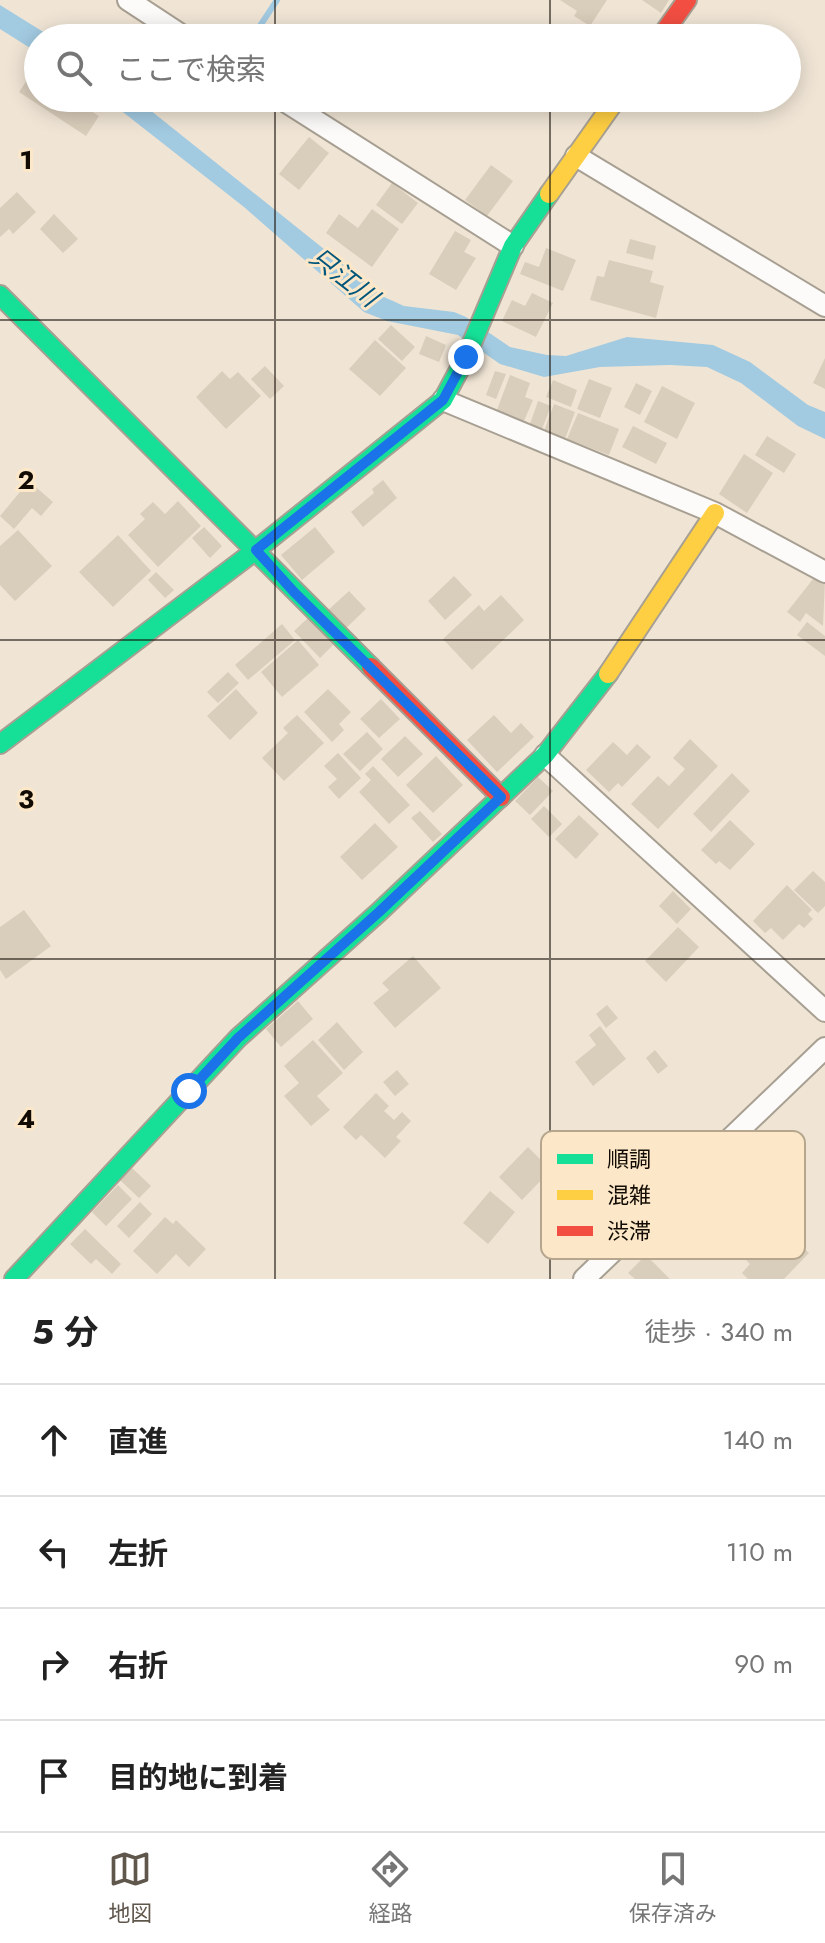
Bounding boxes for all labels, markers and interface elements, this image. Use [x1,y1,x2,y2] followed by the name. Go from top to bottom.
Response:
[24,24,801,112] search box
[52,46,96,90] icon: search
[116,48,266,91] text: ここで検索
[19,141,33,179] text: 1
[302,238,389,318] water label: 只江川
[448,339,484,375] route end
[17,461,35,499] text: 2
[18,780,34,818] text: 3
[171,1073,207,1109] route start
[17,1100,35,1138] text: 4
[541,1131,805,1259] legend
[607,1143,651,1175] text: 順調
[607,1179,651,1211] text: 混雑
[607,1215,651,1247] text: 渋滞
[32,1308,98,1357] text: 5 分
[645,1313,793,1351] text: 徒歩 · 340 m
[32,1418,76,1462] icon: ahead
[108,1420,168,1463] text: 直進
[722,1421,793,1459] text: 140 m
[32,1530,76,1574] icon: left
[108,1532,168,1575] text: 左折
[726,1533,793,1571] text: 110 m
[32,1642,76,1686] icon: right
[108,1644,168,1687] text: 右折
[734,1645,793,1683] text: 90 m
[32,1754,76,1798] icon: arrive
[108,1756,288,1799] text: 目的地に到着
[108,1847,152,1929] tab: 地図
[368,1847,413,1929] tab: 経路
[629,1847,717,1929] tab: 保存済み

